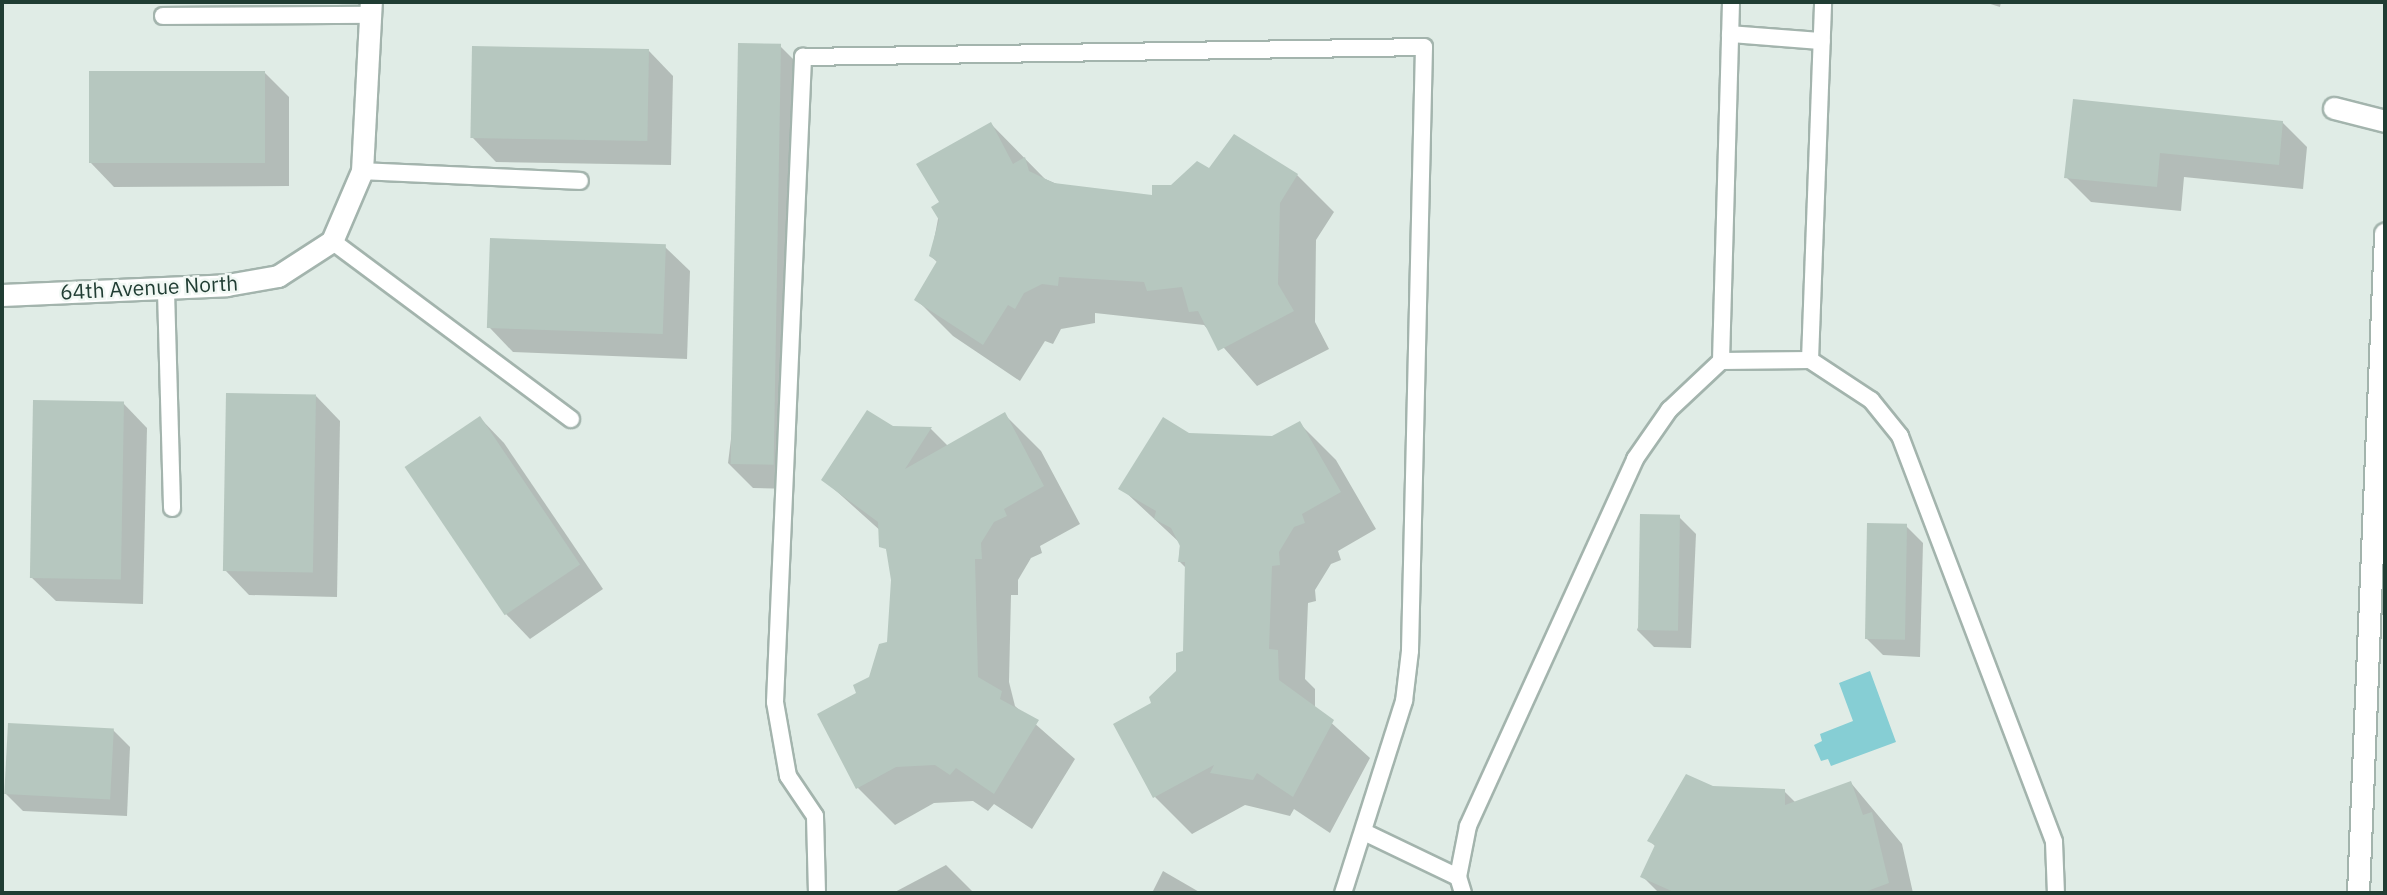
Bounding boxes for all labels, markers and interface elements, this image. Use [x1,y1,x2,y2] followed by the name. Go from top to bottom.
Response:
[59,270,239,304] street label: 64th Avenue North

